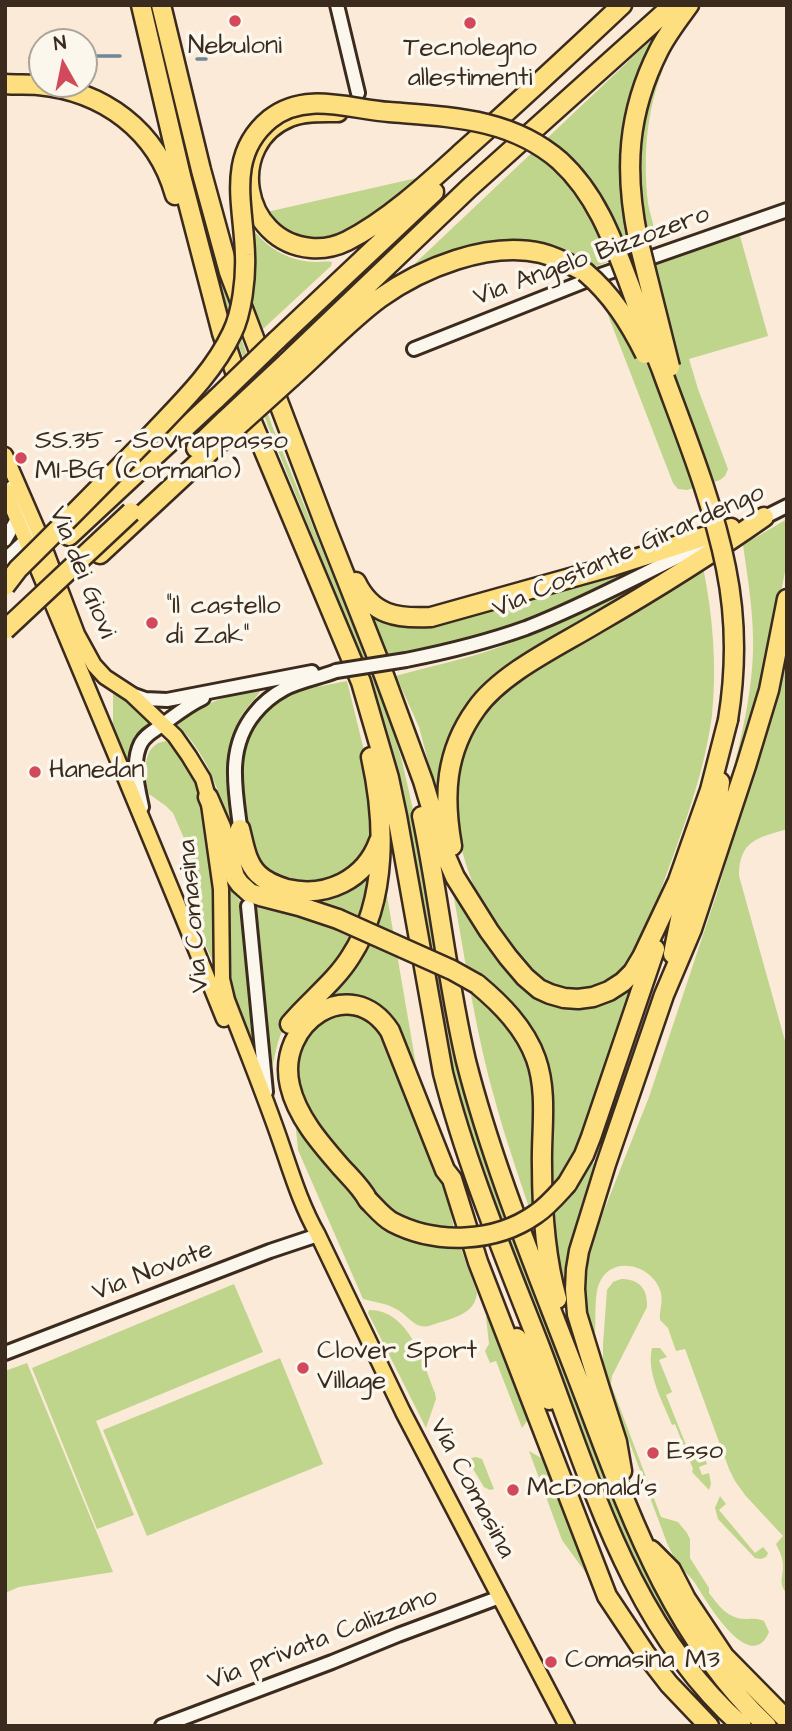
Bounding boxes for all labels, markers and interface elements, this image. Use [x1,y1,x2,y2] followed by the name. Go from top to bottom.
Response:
[227,13,243,29] marker: Nebuloni
[462,15,478,31] marker: Tecnolegno allestimenti
[28,28,98,98] north arrow
[52,29,68,58] text: N
[188,32,282,64] place label: Nebuloni
[403,34,537,96] place label: Tecnolegno allestimenti
[470,200,714,314] street label: Via Angelo Bizzozero
[35,427,288,488] place label: SS.35 - Sovrappasso MI-BG (Cormano)
[13,450,29,466] marker: SS.35 - Sovrappasso MI-BG (Cormano)
[488,478,770,626] street label: Via Costante Girardengo
[40,502,122,644] street label: Via dei Giovi
[166,592,281,654] place label: "Il castello di Zak"
[144,615,160,631] marker: "Il castello di Zak"
[49,756,145,788] place label: Hanedan
[27,764,43,780] marker: Hanedan
[173,838,217,994] street label: Via Comasina
[89,1235,217,1309] street label: Via Novate
[317,1337,477,1398] place label: Clover Sport Village
[295,1360,311,1376] marker: Clover Sport Village
[421,1414,521,1564] street label: Via Comasina
[667,1437,723,1469] place label: Esso
[645,1445,661,1461] marker: Esso
[527,1474,657,1506] place label: McDonald's
[505,1482,521,1498] marker: McDonald's
[204,1582,442,1698] street label: Via privata Calizzano
[565,1646,720,1678] place label: Comasina M3
[543,1654,559,1670] marker: Comasina M3

